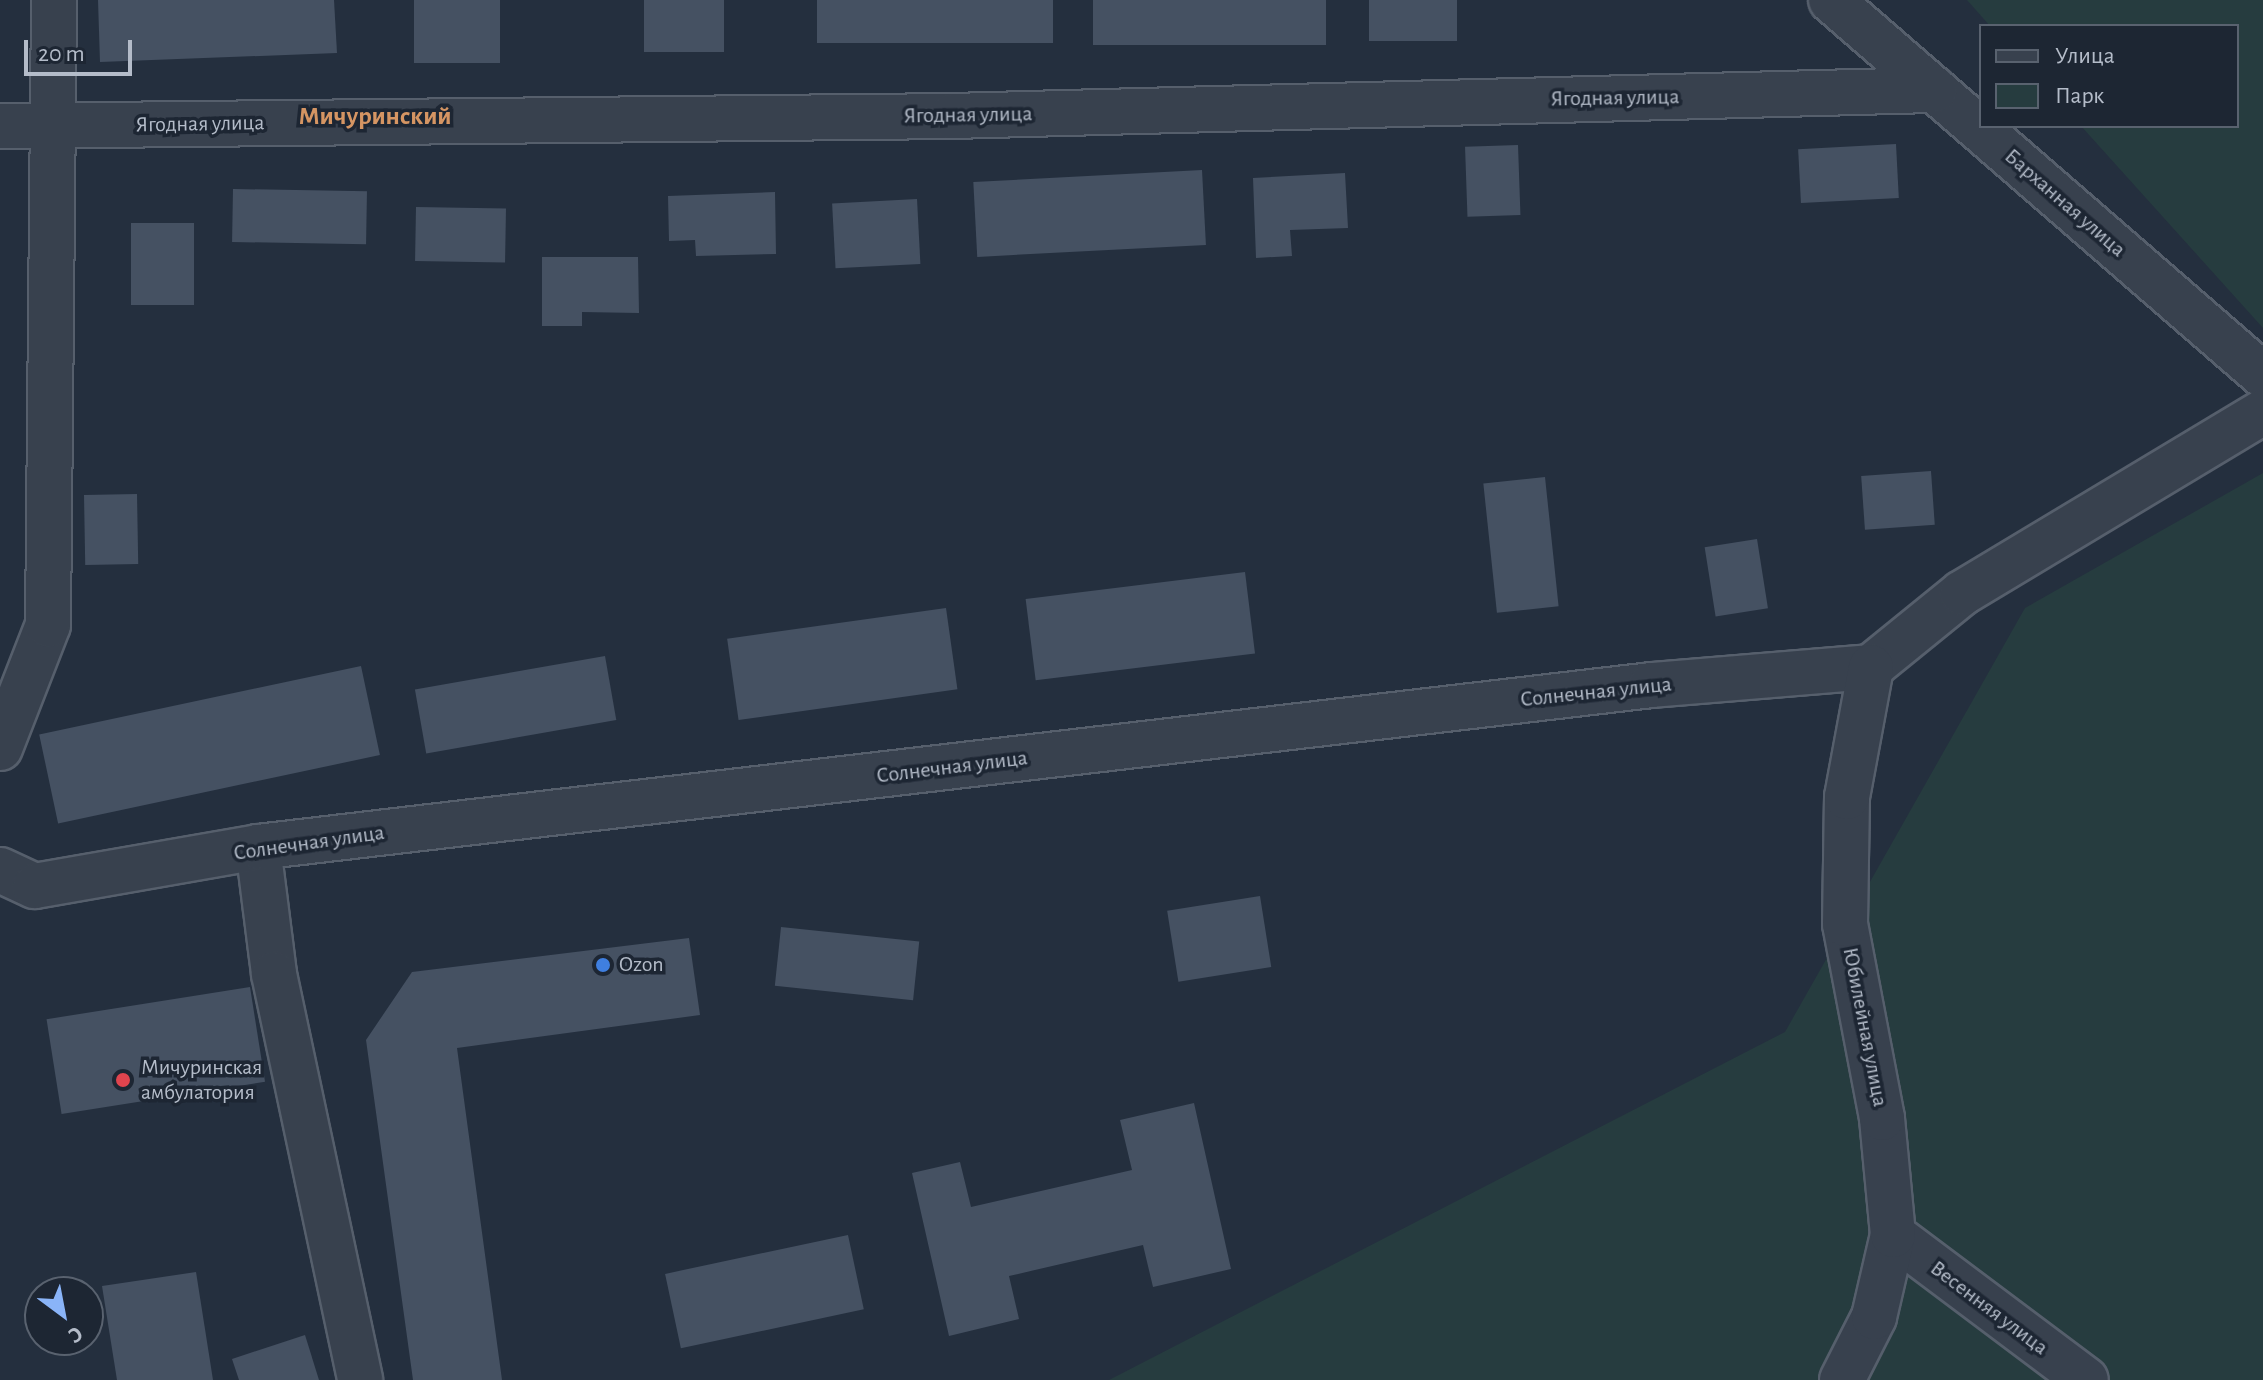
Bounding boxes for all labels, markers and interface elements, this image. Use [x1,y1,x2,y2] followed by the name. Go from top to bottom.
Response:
[28,24,136,74] scale bar
[1979,24,2239,128] legend
[38,42,85,66] text: 20 m
[2055,44,2115,68] text: Улица
[1550,84,1680,112] street label: Ягодная улица
[2055,84,2104,108] text: Парк
[298,101,452,133] district label: Мичуринский
[903,101,1033,129] street label: Ягодная улица
[135,110,265,138] street label: Ягодная улица
[1999,143,2131,263] street label: Барханная улица
[1519,671,1673,713] street label: Солнечная улица
[875,745,1029,789] street label: Солнечная улица
[232,819,386,867] street label: Солнечная улица
[1837,945,1893,1109] street label: Юбилейная улица
[619,952,664,978] place label: Ozon
[594,956,612,974] marker: Ozon
[141,1054,262,1106] place label: Мичуринская амбулатория
[112,1069,134,1091] marker: Мичуринская амбулатория
[1925,1255,2053,1361] street label: Весенняя улица
[24,1276,104,1356] north arrow
[65,1322,87,1347] text: С

